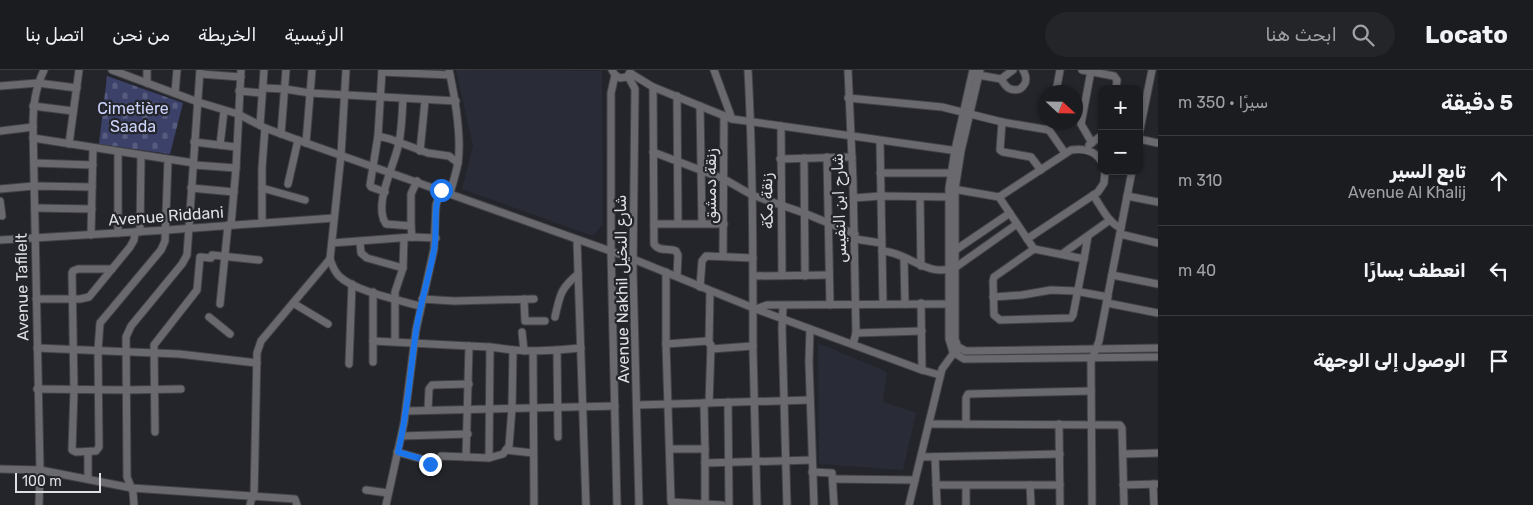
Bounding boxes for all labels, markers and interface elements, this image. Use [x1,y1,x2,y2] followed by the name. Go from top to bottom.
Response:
[1045,12,1395,57] search box
[1349,21,1377,49] icon: search
[1425,21,1508,49] text: Locato
[1265,23,1337,46] text: ابحث هنا
[25,24,84,46] text: اتصل بنا
[112,24,170,46] text: من نحن
[198,24,256,46] text: الخريطة
[284,24,344,46] text: الرئيسية
[1038,85,1083,130] north arrow
[1098,85,1143,175] map controls
[1098,85,1143,130] button: +
[1441,90,1513,115] text: 5 دقيقة
[1178,93,1268,112] text: سيرًا · 350 m
[97,99,169,136] park label: Cimetière Saada
[1098,130,1143,175] button: −
[701,148,721,224] street label: زنقة دمشق
[828,153,852,263] street label: شارح ابن النفيس
[1390,160,1466,183] text: تابع السير
[1485,167,1513,195] icon: ahead
[1178,171,1223,190] text: 310 m
[757,173,778,229] street label: زنقة مكة
[430,179,453,202] route start
[1348,183,1466,202] text: Avenue Al Khalij
[611,195,635,383] street label: Avenue Nakhil شارع النخيل
[108,202,224,230] street label: Avenue Riddani
[12,233,32,341] street label: Avenue Tafilelt
[1485,257,1513,285] icon: left
[1363,259,1466,282] text: انعطف يسارًا
[1178,261,1216,280] text: 40 m
[1485,347,1513,375] icon: arrive
[1313,349,1466,372] text: الوصول إلى الوجهة
[419,453,442,476] route end
[15,470,101,493] scale bar
[22,473,62,490] text: 100 m

